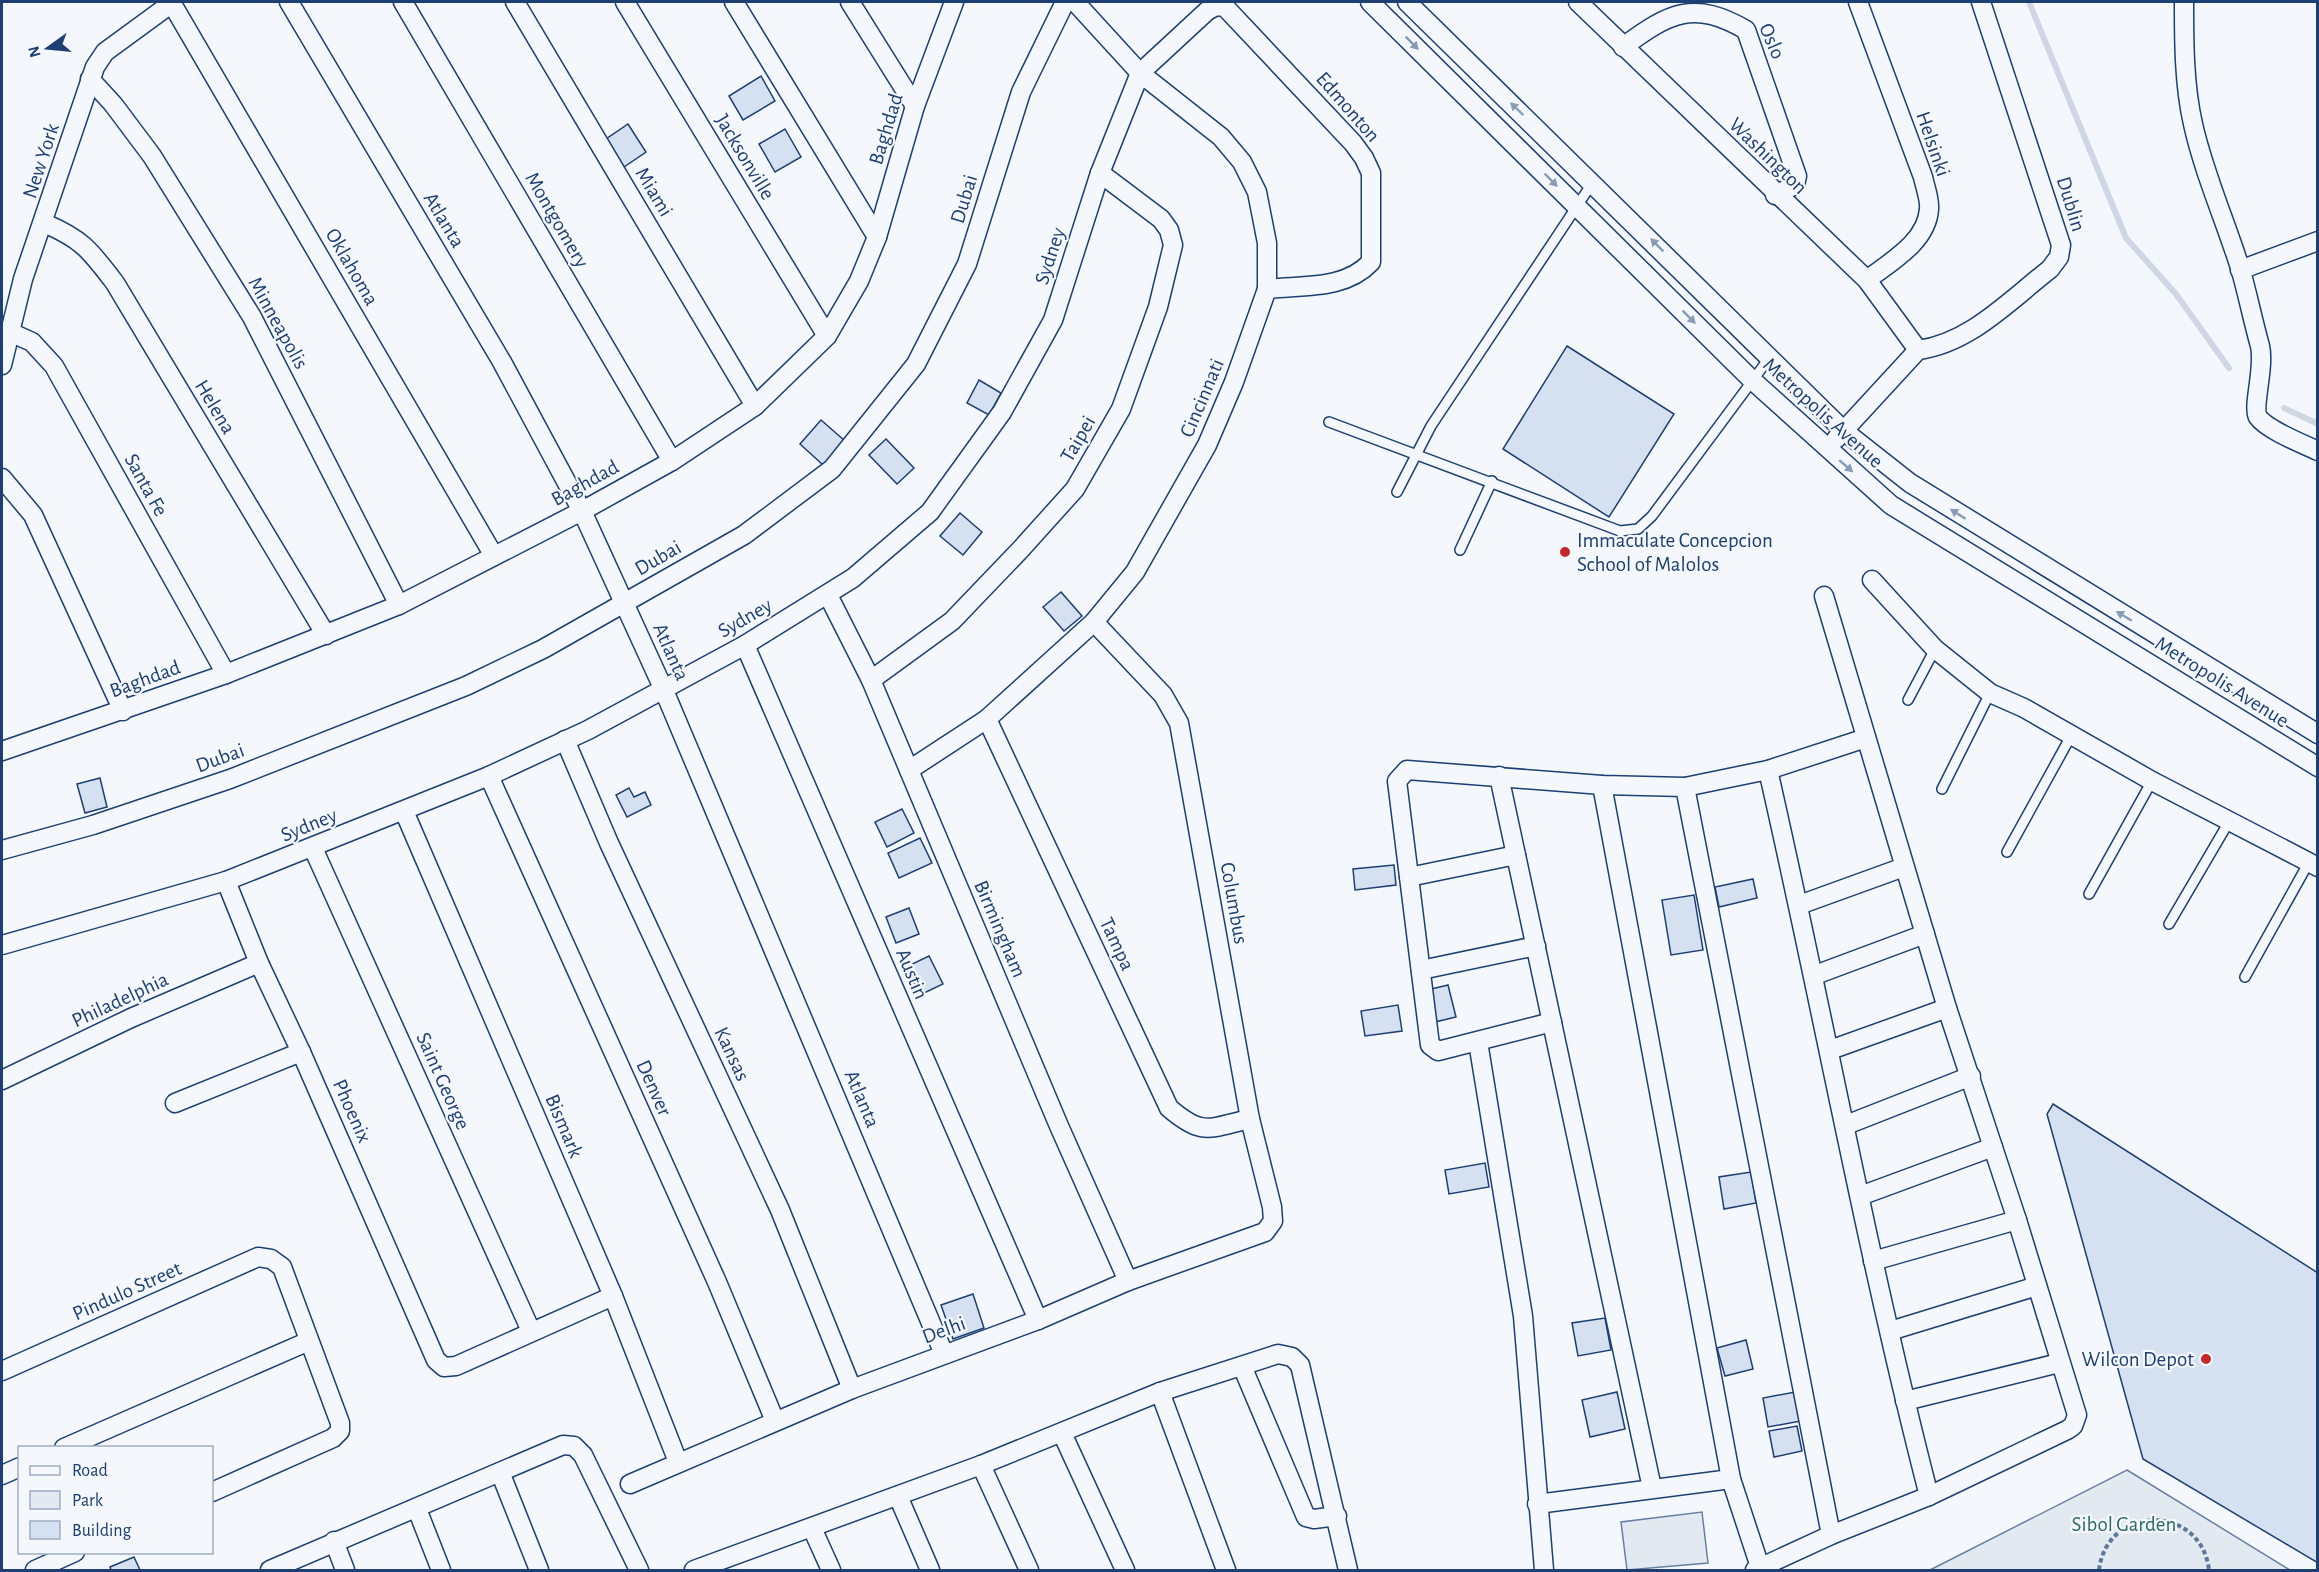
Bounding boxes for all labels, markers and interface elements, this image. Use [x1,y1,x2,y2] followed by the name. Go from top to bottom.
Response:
[18,18,78,78] north arrow
[1755,20,1789,62] street label: Oslo
[1405,35,1419,49] one-way arrow
[25,44,44,59] text: N
[1312,68,1384,146] street label: Edmonton
[865,91,907,167] street label: Baghdad
[1511,102,1525,116] one-way arrow
[1912,109,1954,179] street label: Helsinki
[711,111,779,203] street label: Jacksonville
[1725,114,1811,198] street label: Washington
[19,121,63,201] street label: New York
[631,164,677,220] street label: Miami
[521,169,593,271] street label: Montgomery
[947,172,981,226] street label: Dubai
[1543,172,1557,186] one-way arrow
[2053,174,2089,234] street label: Dublin
[419,189,469,252] street label: Atlanta
[322,225,383,309] street label: Oklahoma
[1031,225,1069,287] street label: Sydney
[1650,239,1664,253] one-way arrow
[244,274,312,372] street label: Minneapolis
[1682,310,1696,324] one-way arrow
[1759,354,1887,472] street label: Metropolis Avenue
[1176,356,1228,440] street label: Cincinnati
[191,376,239,438] street label: Helena
[1057,412,1099,466] street label: Taipei
[120,450,172,520] street label: Santa Fe
[548,456,622,510] street label: Baghdad
[1838,459,1853,472] one-way arrow
[1950,508,1966,519] one-way arrow
[1577,530,1773,575] place label: Immaculate Concepcion School of Malolos
[631,536,685,580] street label: Dubai
[1558,545,1572,559] marker: Immaculate Concepcion School of Malolos
[714,594,776,642] street label: Sydney
[2116,611,2132,622] one-way arrow
[649,620,693,684] street label: Atlanta
[2151,632,2293,732] street label: Metropolis Avenue
[107,657,183,701] street label: Baghdad
[193,740,247,776] street label: Dubai
[278,804,340,846] street label: Sydney
[1216,861,1252,945] street label: Columbus
[970,877,1030,981] street label: Birmingham
[1096,914,1138,974] street label: Tampa
[892,946,932,1002] street label: Austin
[68,968,172,1031] street label: Philadelphia
[710,1024,754,1084] street label: Kansas
[412,1029,474,1133] street label: Saint George
[632,1057,676,1119] street label: Denver
[841,1067,884,1131] street label: Atlanta
[329,1076,375,1146] street label: Phoenix
[541,1091,587,1161] street label: Bismark
[69,1258,185,1324] street label: Pindulo Street
[920,1313,968,1347] street label: Delhi
[2082,1349,2194,1370] place label: Wilcon Depot
[2199,1352,2213,1366] marker: Wilcon Depot
[18,1446,213,1554] legend
[72,1462,108,1480] text: Road
[72,1492,104,1510] text: Park
[2072,1514,2176,1535] park label: Sibol Garden
[72,1522,132,1540] text: Building

